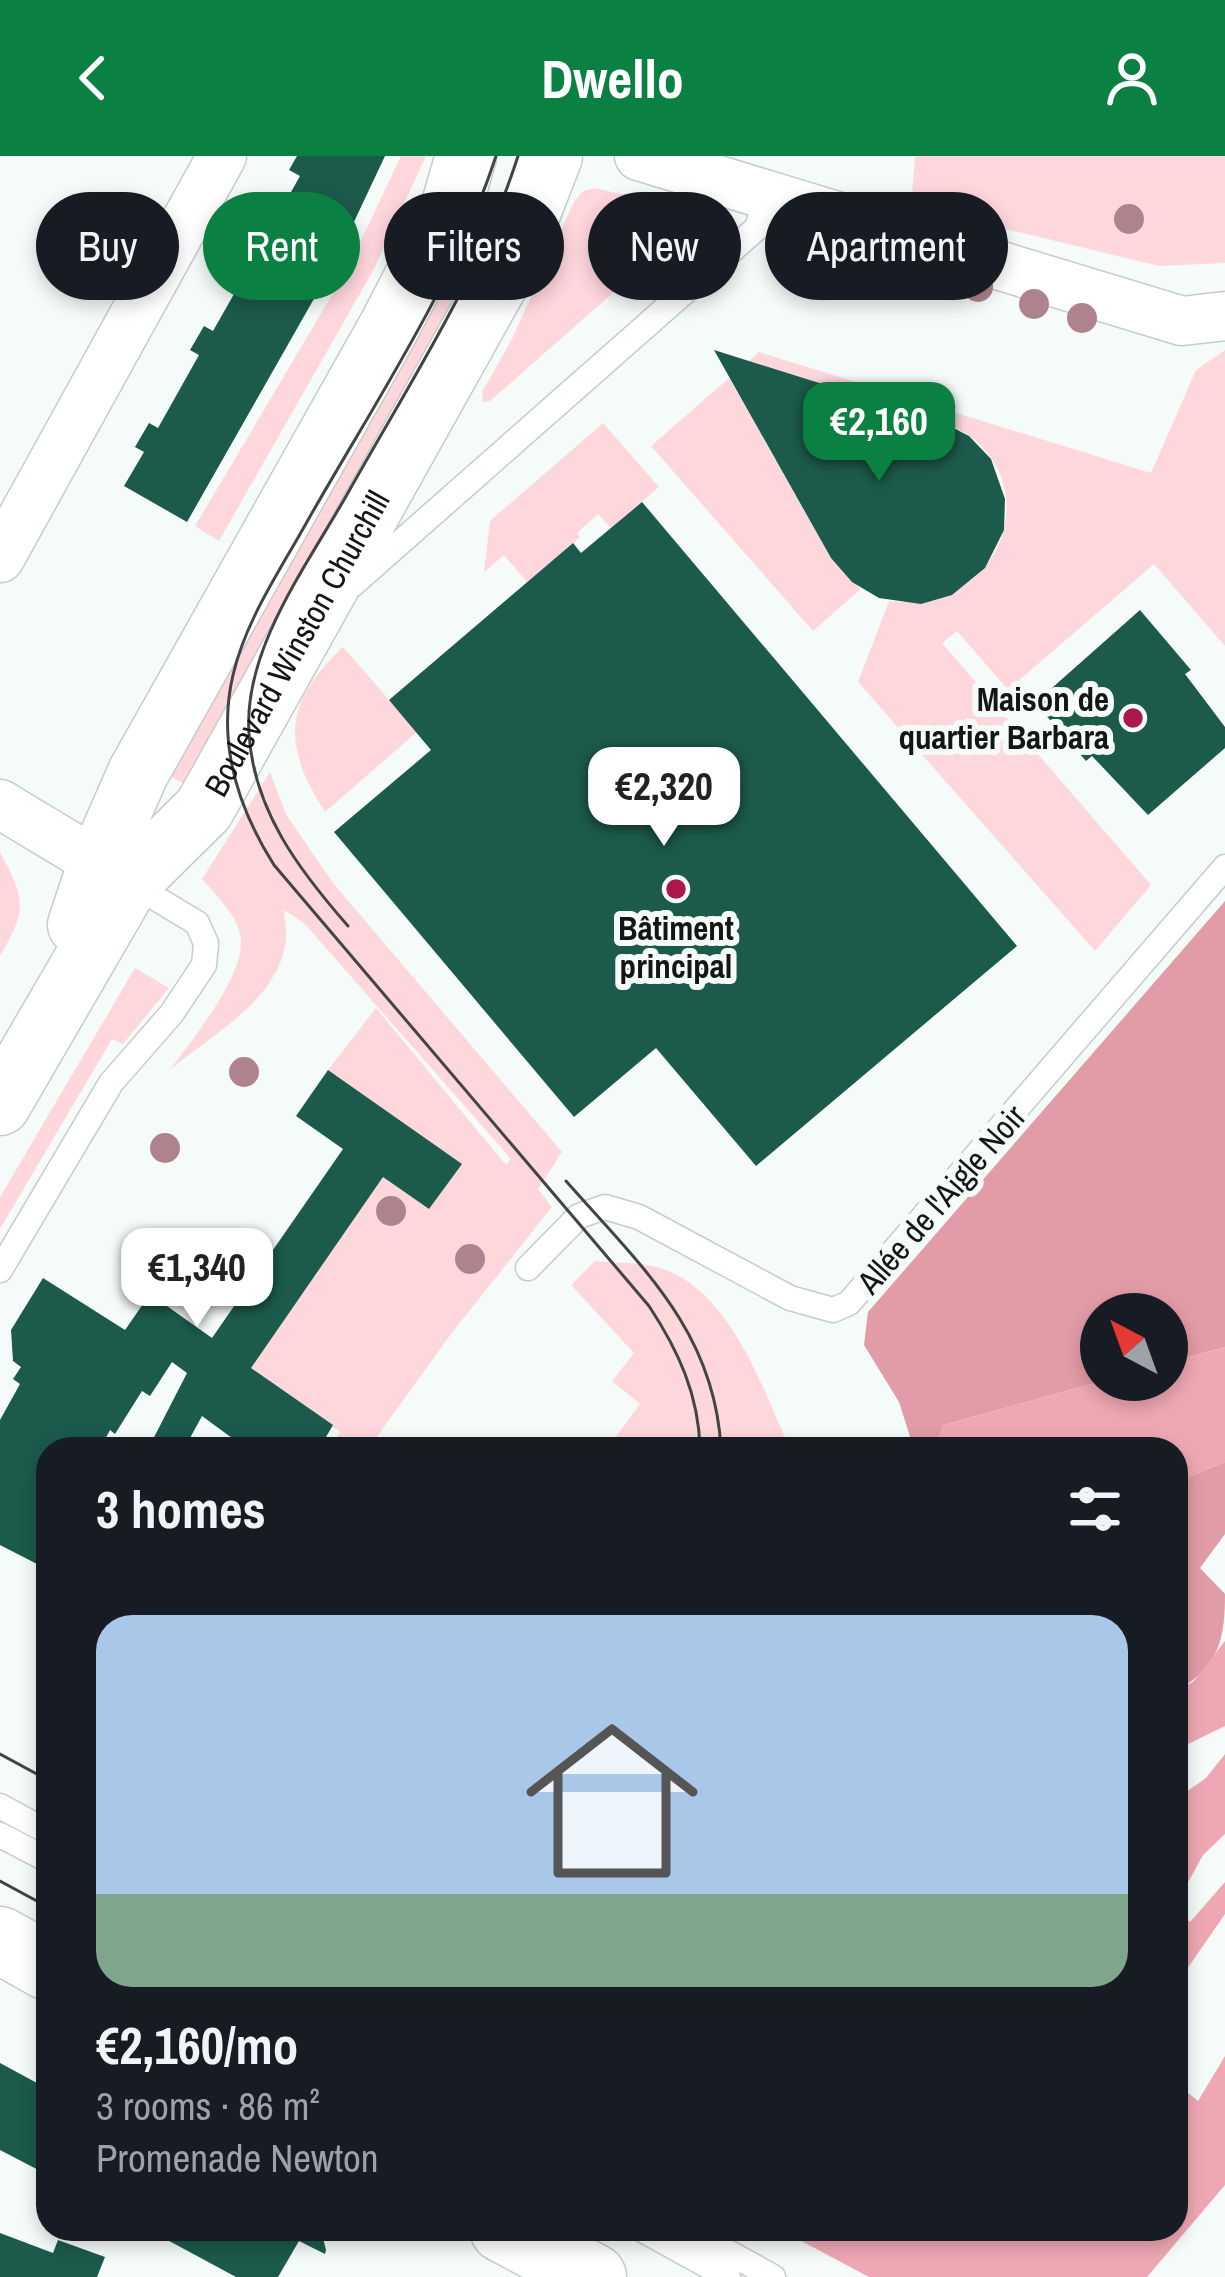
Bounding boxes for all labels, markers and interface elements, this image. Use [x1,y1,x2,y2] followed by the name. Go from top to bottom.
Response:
[541,42,684,115] text: Dwello
[60,45,126,111] icon: back
[1099,45,1165,111] icon: person
[36,192,179,300] chip: Buy
[203,192,360,300] chip: Rent
[384,192,564,300] chip: Filters
[588,192,741,300] chip: New
[765,192,1008,300] chip: Apartment
[781,382,977,484] pin: €2,160
[830,395,928,447] text: €2,160
[194,483,399,804] street label: Boulevard Winston Churchill
[898,677,1109,759] place label: Maison de quartier Barbara
[1120,705,1146,731] marker: Maison de quartier Barbara
[566,747,762,849] pin: €2,320
[615,760,713,812] text: €2,320
[663,876,689,902] marker: Bâtiment principal
[618,906,734,988] place label: Bâtiment principal
[846,1095,1035,1304] street label: Allée de l'Aigle Noir
[99,1228,295,1330] pin: €1,340
[148,1241,246,1293] text: €1,340
[1080,1293,1188,1401] north arrow
[1080,1293,1188,1401] map controls
[96,1475,266,1544] text: 3 homes
[1062,1476,1128,1542] icon: filters
[504,1693,720,1909] icon: home
[96,2011,298,2080] text: €2,160/mo
[96,2080,320,2132] text: 3 rooms · 86 m²
[96,2132,379,2184] text: Promenade Newton

